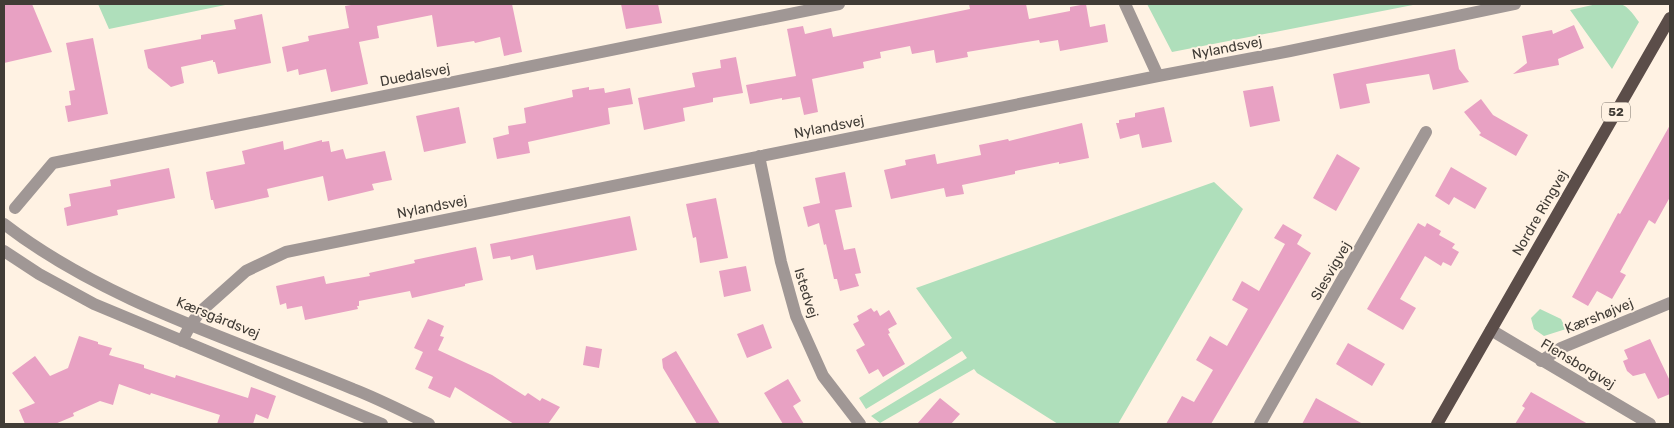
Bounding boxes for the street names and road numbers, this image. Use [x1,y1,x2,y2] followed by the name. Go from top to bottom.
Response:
[1190,33,1264,63] street label: Nylandsvej
[378,60,452,90] street label: Duedalsvej
[1602,102,1630,121] road number: 52
[792,112,866,142] street label: Nylandsvej
[1509,167,1571,259] street label: Nordre Ringvej
[395,192,469,222] street label: Nylandsvej
[1307,238,1355,304] street label: Slesvigvej
[790,266,822,320] street label: Istedvej
[174,294,262,342] street label: Kærsgårdsvej
[1562,295,1636,337] street label: Kærshøjvej
[1538,335,1618,393] street label: Flensborgvej

